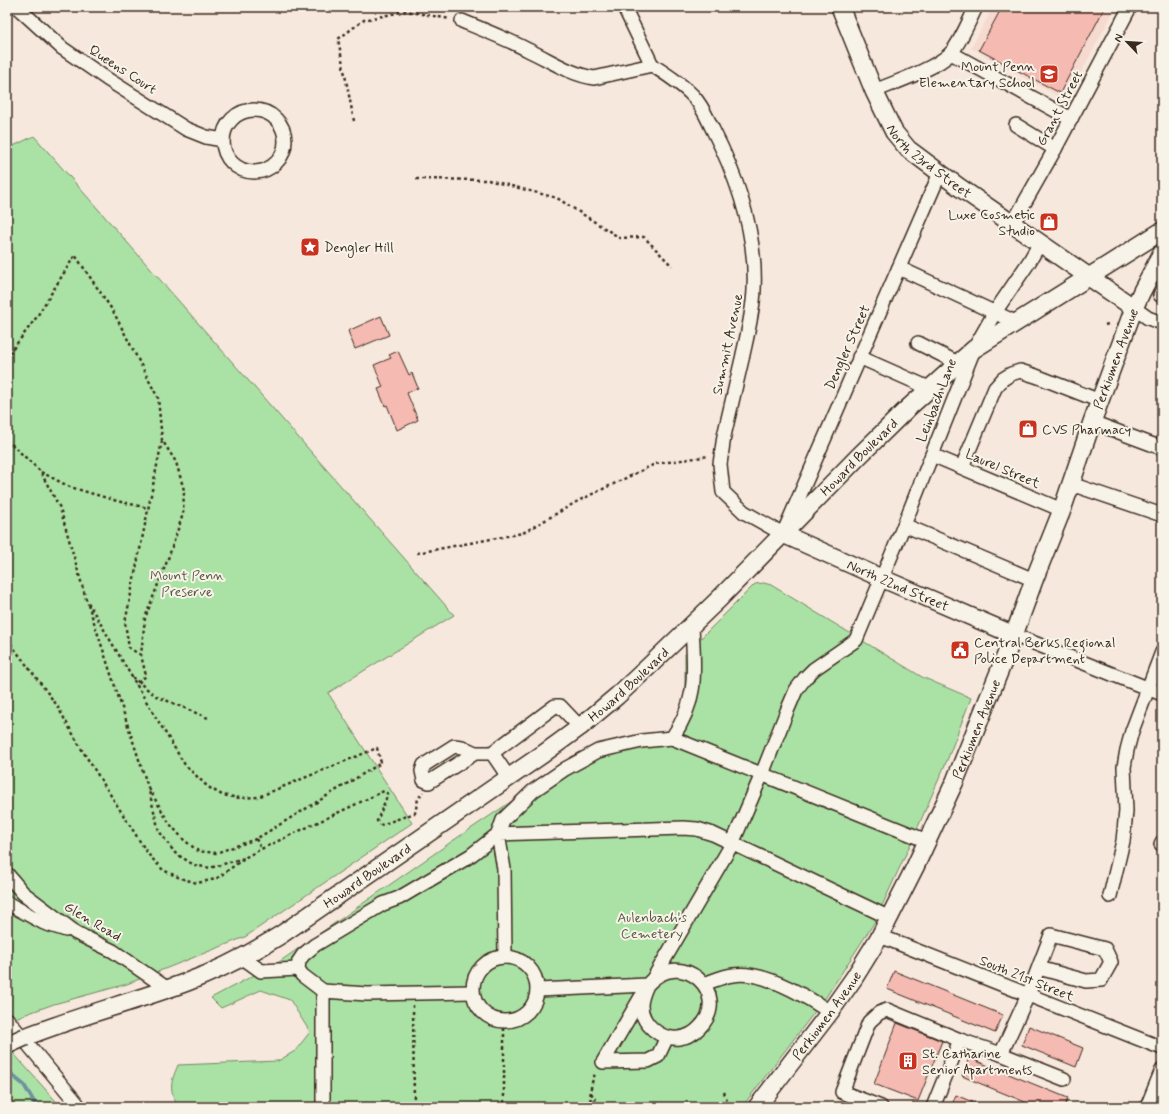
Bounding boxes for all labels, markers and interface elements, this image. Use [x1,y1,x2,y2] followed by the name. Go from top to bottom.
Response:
[1107,22,1147,62] north arrow
[1111,32,1127,44] text: N
[85,41,160,99] street label: Queens Court
[919,58,1035,92] place label: Mount Penn Elementary School
[1038,63,1060,85] school or university icon: Mount Penn Elementary School
[1033,68,1087,149] street label: Grant Street
[882,122,975,203] street label: North 23rd Street
[948,206,1035,240] place label: Luxe Cosmetic Studio
[1038,211,1060,233] shop icon: Luxe Cosmetic Studio
[299,236,321,258] place icon: Dengler Hill
[324,239,394,258] place label: Dengler Hill
[708,292,748,396] street label: Summit Avenue
[821,302,876,393] street label: Dengler Street
[1090,306,1143,412] street label: Perkiomen Avenue
[913,356,961,445] street label: Leinbach Lane
[817,415,902,500] street label: Howard Boulevard
[1017,418,1039,440] shop icon: CVS Pharmacy
[1042,421,1131,439] place label: CVS Pharmacy
[963,445,1043,493] street label: Laurel Street
[844,556,952,616] street label: North 22nd Street
[150,567,224,601] park label: Mount Penn Preserve
[974,634,1116,668] place label: Central Berks Regional Police Department
[949,639,971,661] public building icon: Central Berks Regional Police Department
[585,644,673,726] street label: Howard Boulevard
[949,677,1005,782] street label: Perkiomen Avenue
[320,840,415,913] street label: Howard Boulevard
[61,898,124,946] street label: Glen Road
[617,909,687,943] park label: Aulenbach's Cemetery
[977,952,1077,1006] street label: South 21st Street
[788,968,866,1064] street label: Perkiomen Avenue
[922,1045,1033,1080] place label: St. Catharine Senior Apartments
[897,1050,919,1072] building icon: St. Catharine Senior Apartments

